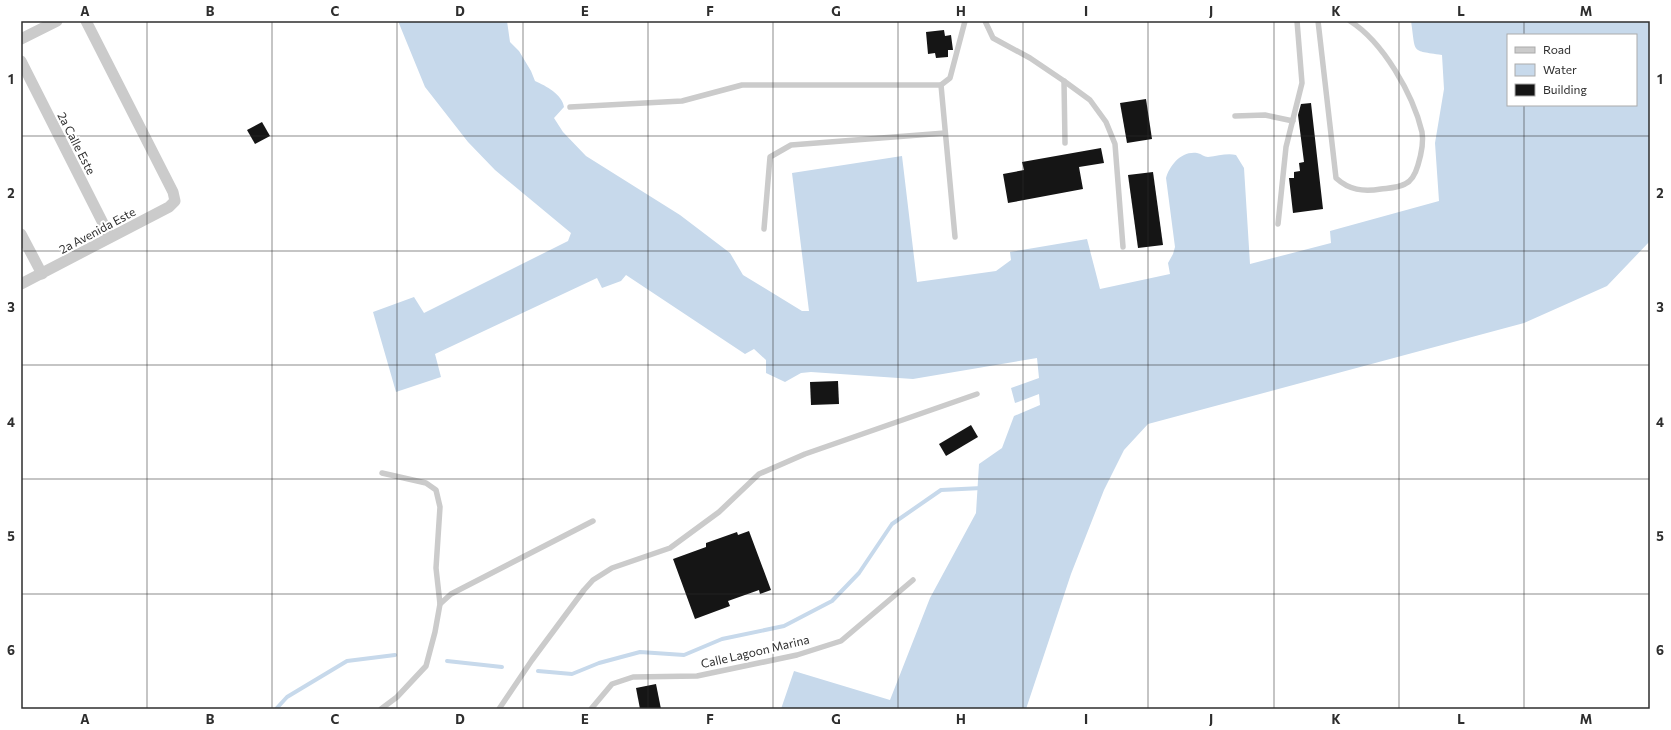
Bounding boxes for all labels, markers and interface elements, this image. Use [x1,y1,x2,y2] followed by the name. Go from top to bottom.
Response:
[80,3,90,19] text: A
[206,3,215,19] text: B
[331,3,340,19] text: C
[455,3,465,19] text: D
[581,3,589,19] text: E
[706,3,714,19] text: F
[831,3,841,19] text: G
[956,3,966,19] text: H
[1084,3,1088,19] text: I
[1209,3,1213,19] text: J
[1331,3,1341,19] text: K
[1457,3,1465,19] text: L
[1580,3,1592,19] text: M
[1507,34,1637,106] legend
[1543,42,1571,56] text: Road
[1543,62,1577,76] text: Water
[8,71,14,87] text: 1
[1657,71,1663,87] text: 1
[1543,82,1587,96] text: Building
[55,109,99,177] street label: 2a Calle Este
[7,185,15,201] text: 2
[1656,185,1664,201] text: 2
[56,204,138,256] street label: 2a Avenida Este
[7,299,15,315] text: 3
[1656,299,1664,315] text: 3
[7,414,15,430] text: 4
[1656,414,1664,430] text: 4
[7,528,15,544] text: 5
[1656,528,1664,544] text: 5
[699,632,811,670] street label: Calle Lagoon Marina
[7,642,15,658] text: 6
[1656,642,1664,658] text: 6
[80,711,90,727] text: A
[206,711,215,727] text: B
[331,711,340,727] text: C
[455,711,465,727] text: D
[581,711,589,727] text: E
[706,711,714,727] text: F
[831,711,841,727] text: G
[956,711,966,727] text: H
[1084,711,1088,727] text: I
[1209,711,1213,727] text: J
[1331,711,1341,727] text: K
[1457,711,1465,727] text: L
[1580,711,1592,727] text: M

